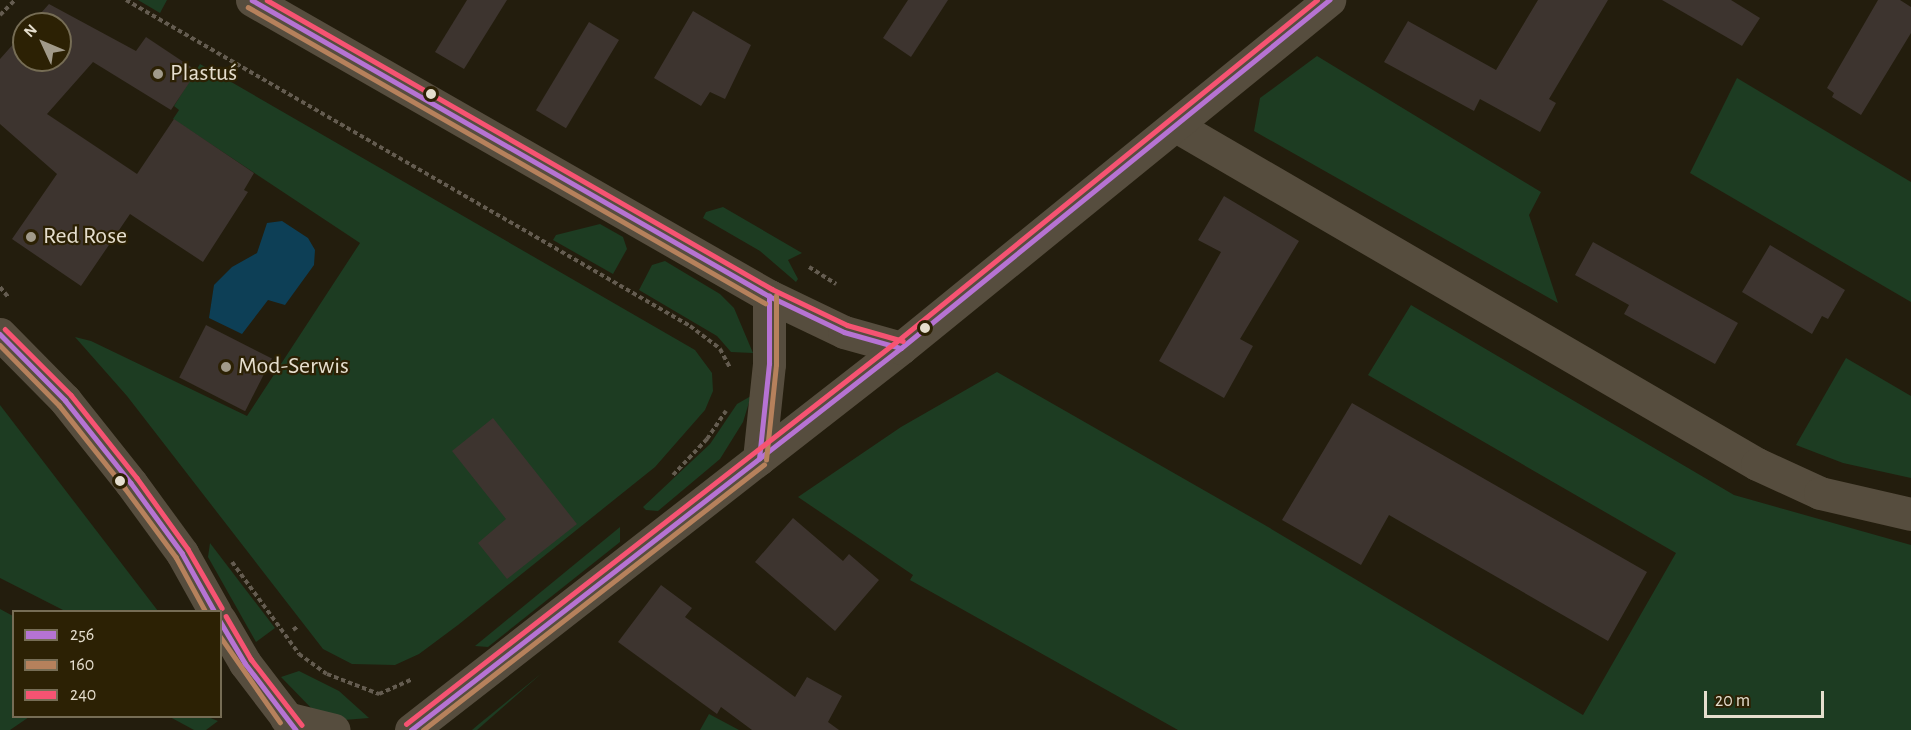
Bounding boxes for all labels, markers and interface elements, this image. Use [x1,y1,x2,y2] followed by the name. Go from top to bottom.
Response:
[12,12,72,72] north arrow
[21,21,40,40] text: N
[170,60,237,88] place label: Plastuś
[151,67,165,81] marker: Plastuś
[425,88,437,100] unlabelled marker
[43,223,127,251] place label: Red Rose
[24,230,38,244] marker: Red Rose
[919,322,931,334] unlabelled marker
[238,353,349,381] place label: Mod-Serwis
[219,360,233,374] marker: Mod-Serwis
[114,475,126,487] unlabelled marker
[12,610,222,718] legend
[70,626,94,644] text: 256
[70,656,94,674] text: 160
[1707,679,1827,717] scale bar
[70,686,96,704] text: 240
[1715,692,1750,710] text: 20 m

